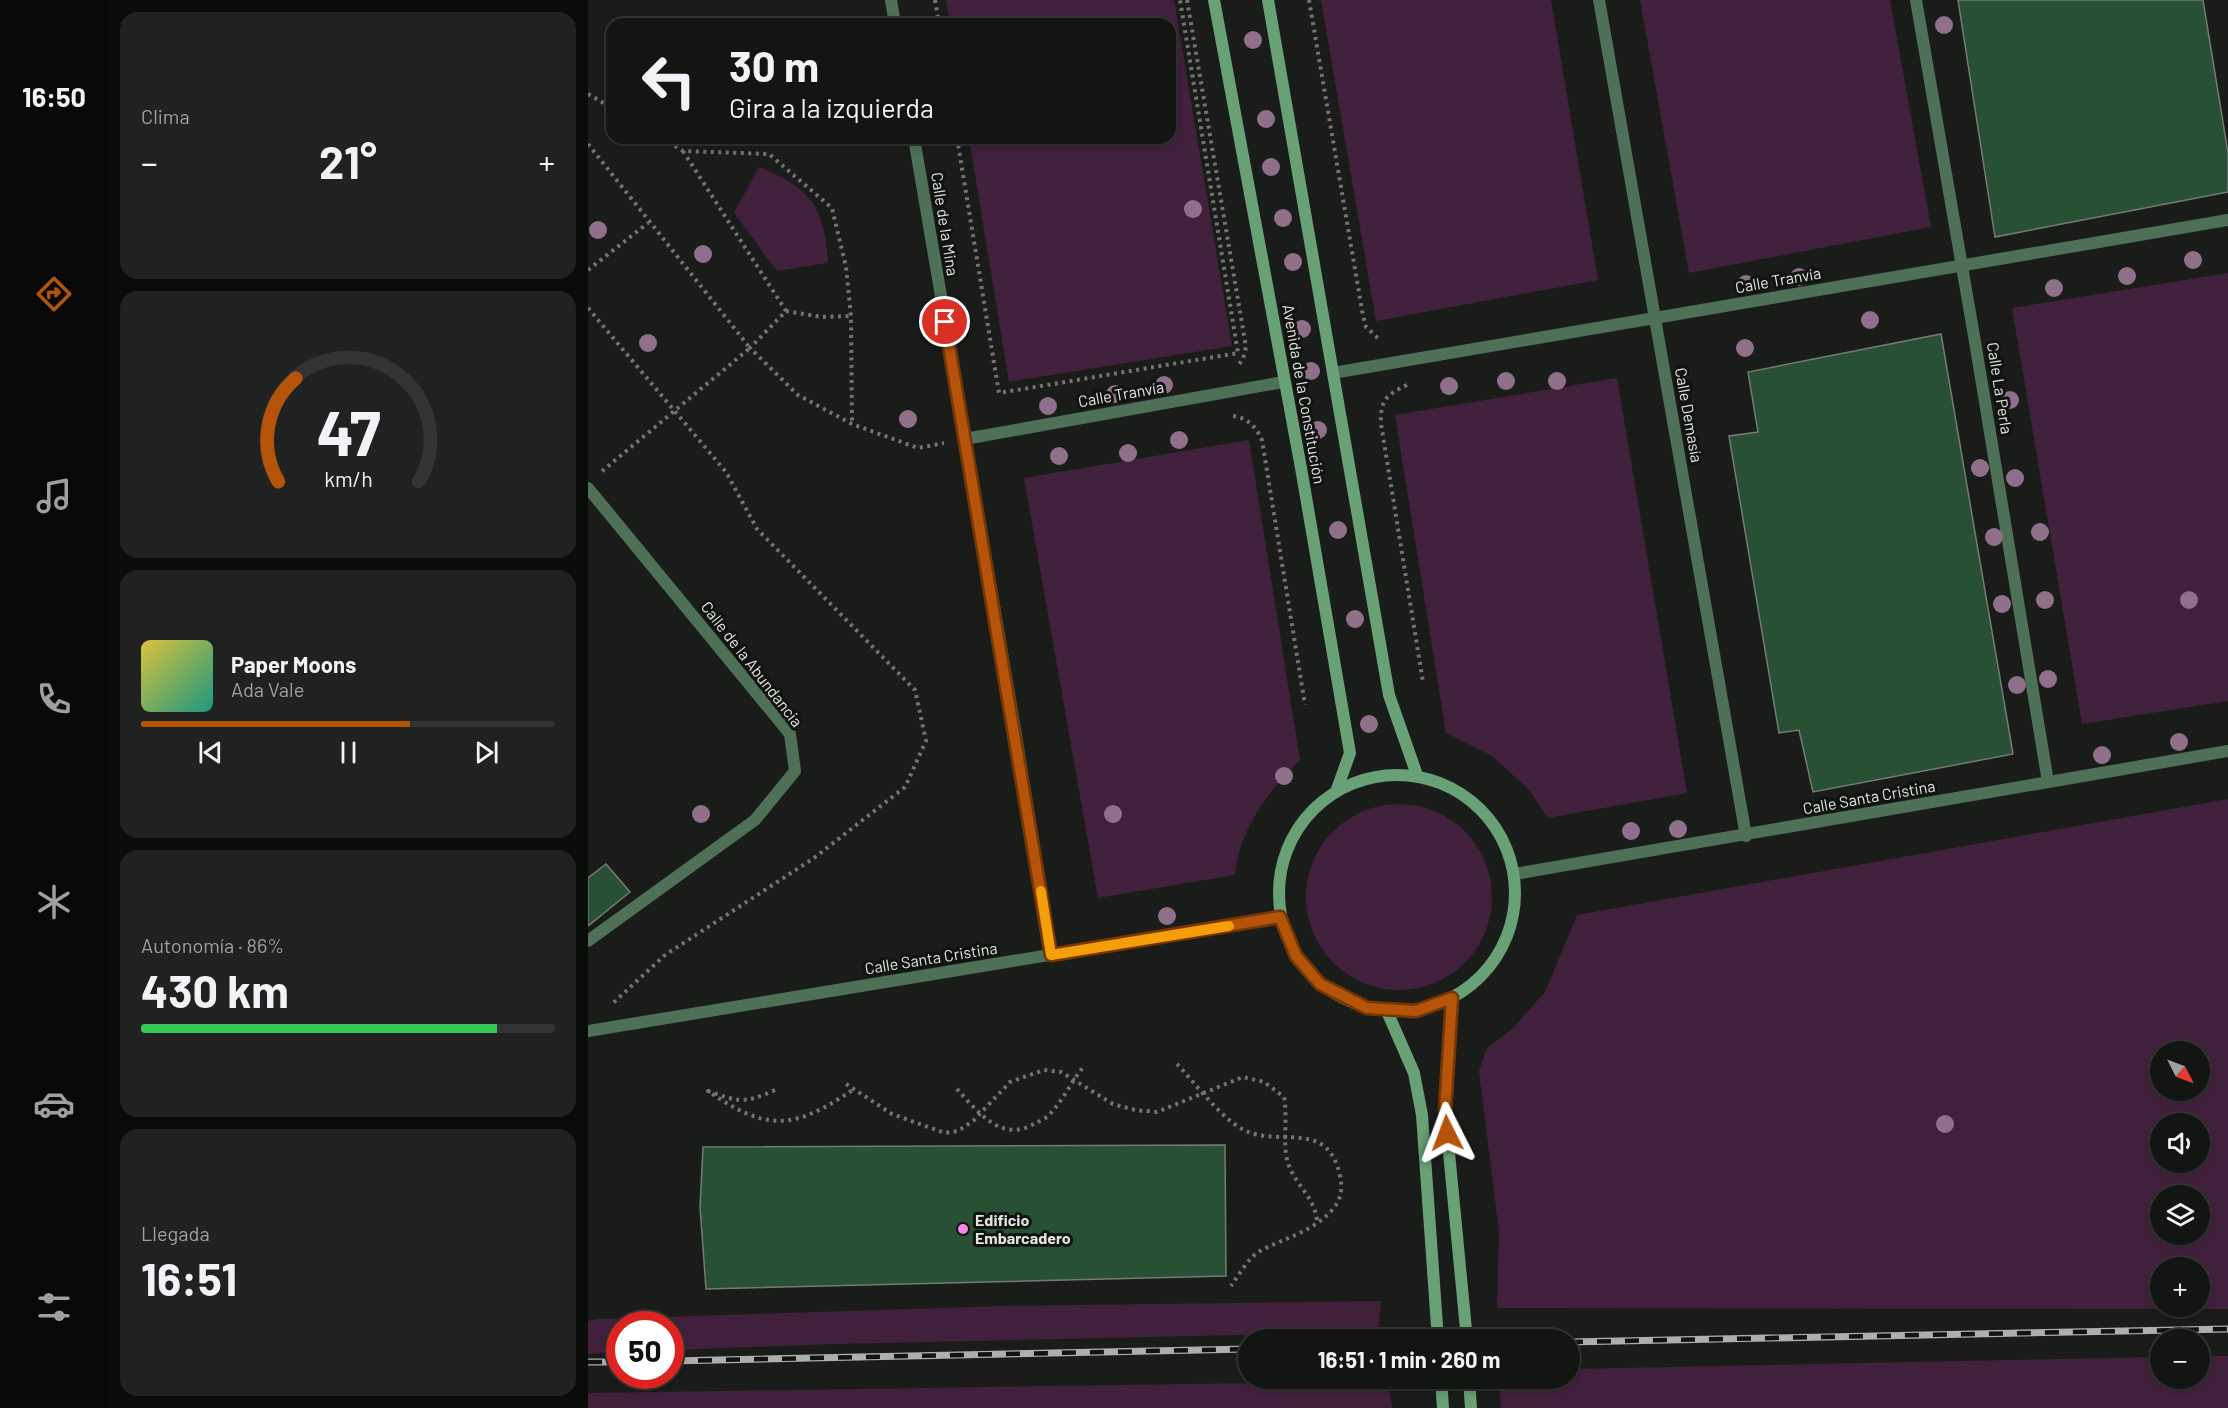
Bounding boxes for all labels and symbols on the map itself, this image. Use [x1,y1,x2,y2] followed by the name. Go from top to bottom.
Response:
[928,171,963,277] street label: Calle de la Mina
[1734,263,1822,296] street label: Calle Tranvía
[919,296,970,347] pin
[1279,303,1330,485] street label: Avenida de la Constitución
[1984,341,2017,435] street label: Calle La Perla
[1672,366,1707,464] street label: Calle Demasía
[1077,377,1165,410] street label: Calle Tranvía
[698,597,807,730] street label: Calle de la Abundancia
[1801,776,1937,818] street label: Calle Santa Cristina
[863,938,999,977] street label: Calle Santa Cristina
[2150,1041,2210,1101] north arrow
[1415,1101,1479,1165] position arrow
[975,1210,1071,1247] place label: Edificio Embarcadero
[956,1222,970,1236] marker: Edificio Embarcadero
[606,1311,684,1389] speed limit sign: 50

